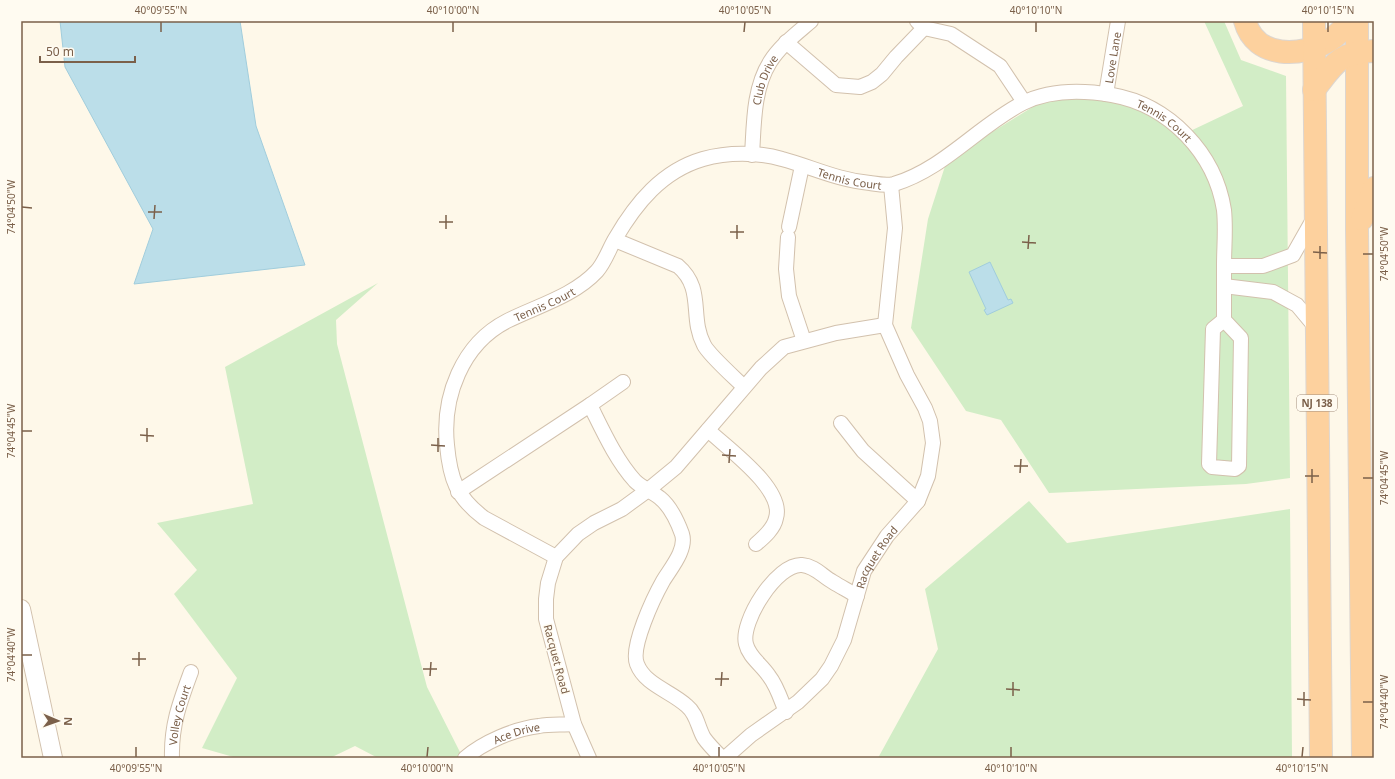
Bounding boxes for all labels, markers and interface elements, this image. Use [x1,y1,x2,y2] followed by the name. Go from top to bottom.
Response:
[135,3,187,17] text: 40°09'55"N
[427,3,479,17] text: 40°10'00"N
[719,3,771,17] text: 40°10'05"N
[1010,3,1062,17] text: 40°10'10"N
[1302,3,1354,17] text: 40°10'15"N
[1100,31,1124,84] street label: Love Lane
[40,38,135,64] scale bar
[46,43,74,60] text: 50 m
[748,51,781,106] street label: Club Drive
[1135,95,1196,145] street label: Tennis Court
[816,164,883,192] street label: Tennis Court
[4,179,18,234] text: 74°04'50"W
[1377,226,1391,281] text: 74°04'50"W
[511,283,577,324] street label: Tennis Court
[1297,395,1337,411] road number: NJ 138
[4,403,18,458] text: 74°04'45"W
[1377,450,1391,505] text: 74°04'45"W
[852,522,900,590] street label: Racquet Road
[541,623,573,695] street label: Racquet Road
[4,627,18,682] text: 74°04'40"W
[1377,674,1391,729] text: 74°04'40"W
[165,682,193,746] street label: Volley Court
[38,701,78,741] north arrow
[61,717,76,726] text: N
[490,718,541,747] street label: Ace Drive
[110,761,162,775] text: 40°09'55"N
[401,761,453,775] text: 40°10'00"N
[693,761,745,775] text: 40°10'05"N
[985,761,1037,775] text: 40°10'10"N
[1276,761,1328,775] text: 40°10'15"N

